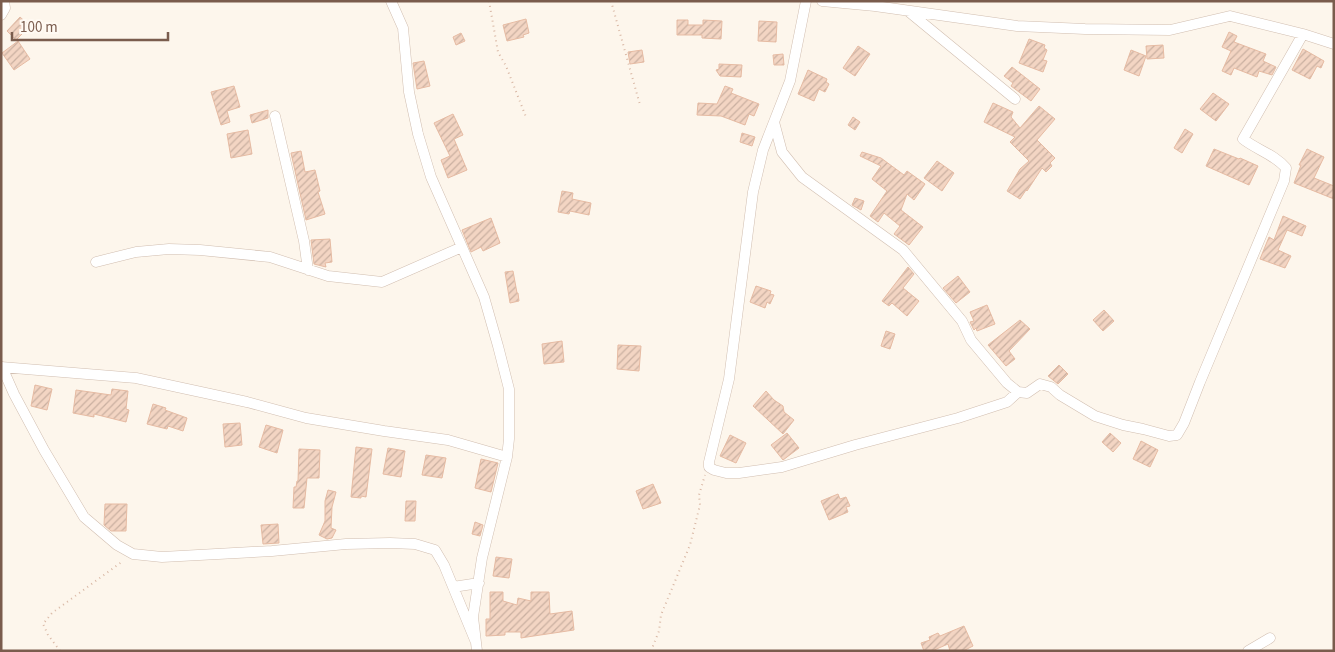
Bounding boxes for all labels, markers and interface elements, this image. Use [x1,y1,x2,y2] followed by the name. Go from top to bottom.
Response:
[12,10,169,42] scale bar
[20,17,58,38] text: 100 m

